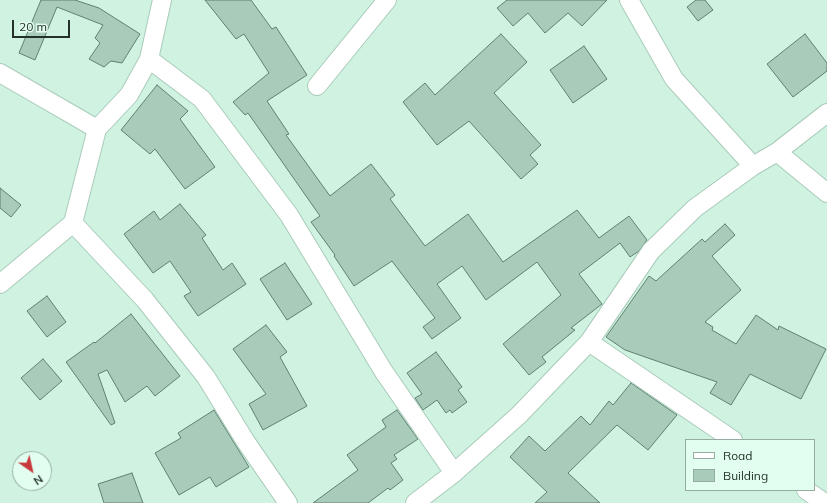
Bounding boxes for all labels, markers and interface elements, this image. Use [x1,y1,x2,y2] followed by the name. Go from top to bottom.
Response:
[14,12,72,38] scale bar
[19,19,47,34] text: 20 m
[685,439,815,491] legend
[723,448,752,463] text: Road
[12,451,52,491] north arrow
[723,468,768,483] text: Building
[31,472,46,488] text: N

